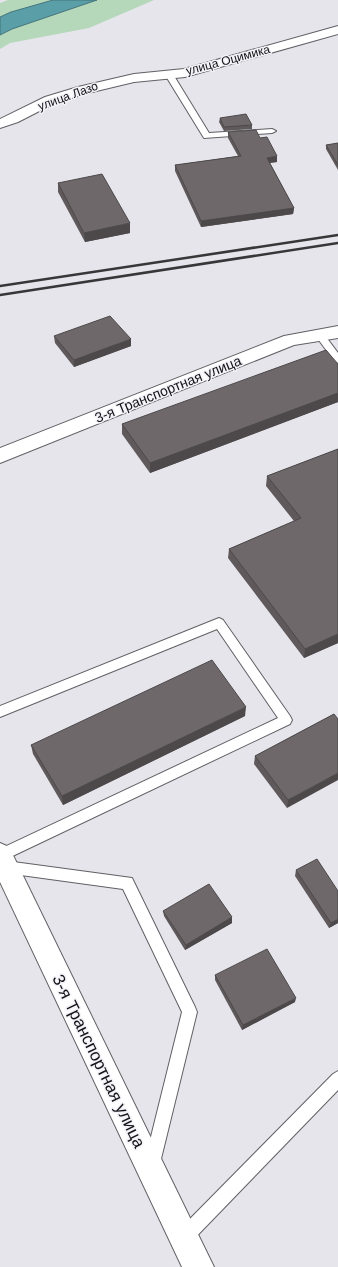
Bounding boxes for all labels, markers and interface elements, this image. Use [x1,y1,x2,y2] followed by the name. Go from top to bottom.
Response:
[184,42,272,78] street label: улица Оцимика
[36,79,100,113] street label: улица Лазо
[92,352,244,426] street label: 3-я Транспортная улица
[48,972,149,1151] street label: 3-я Транспортная улица

